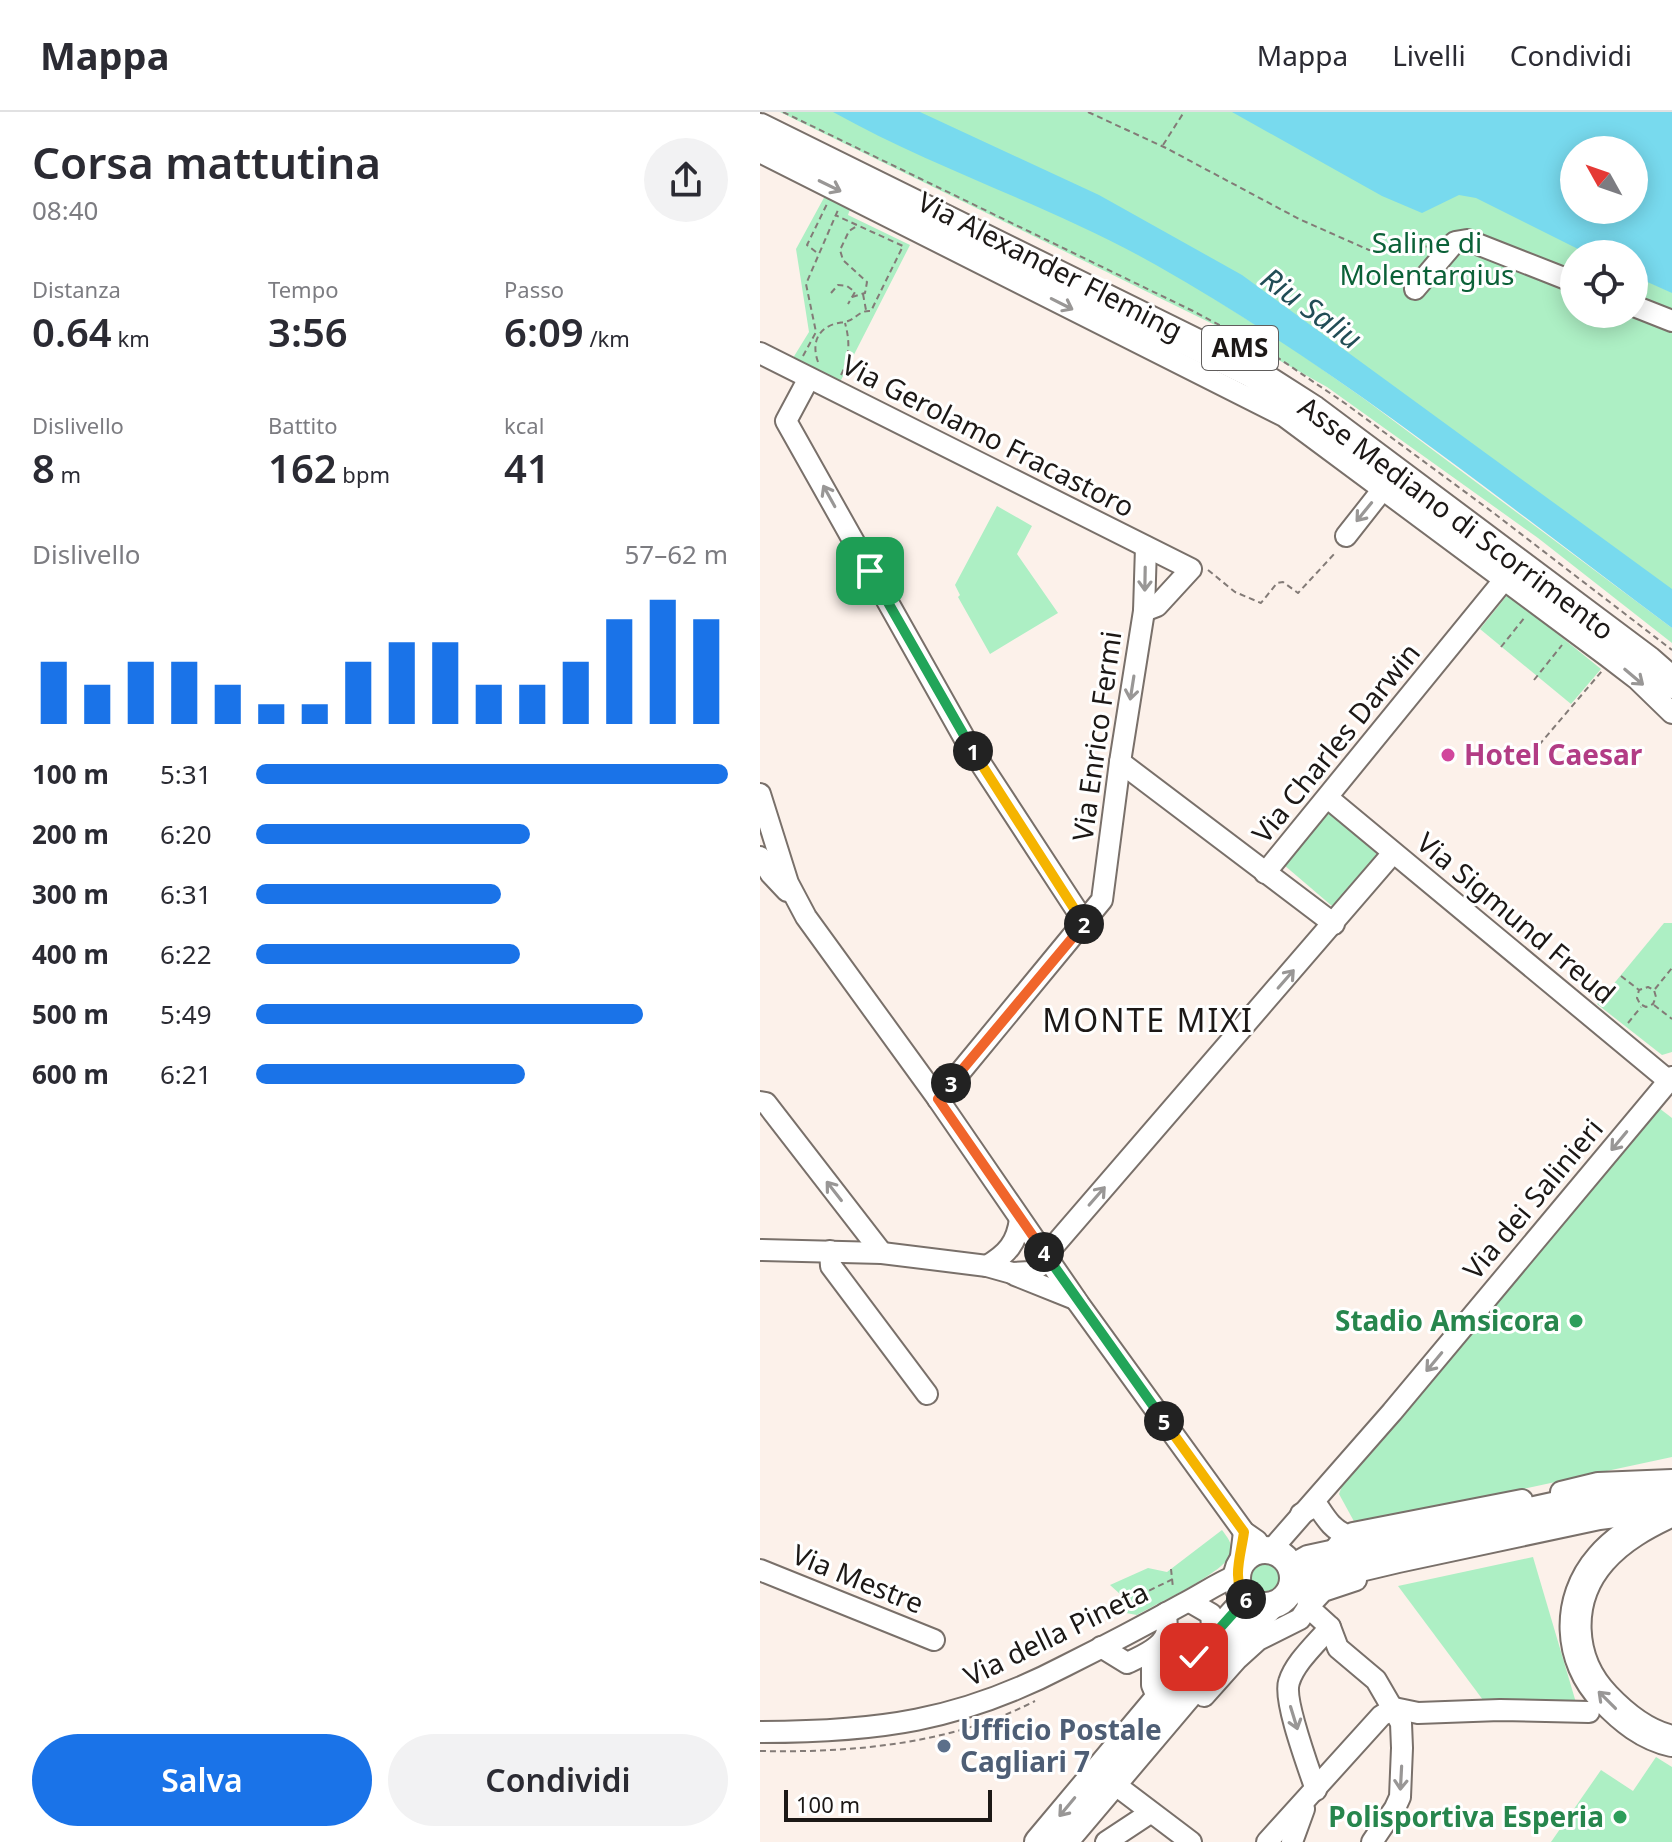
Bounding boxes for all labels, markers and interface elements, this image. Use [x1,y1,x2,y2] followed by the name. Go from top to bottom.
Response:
[40,29,169,81] text: Mappa
[1257,36,1348,74] text: Mappa
[1392,36,1466,74] text: Livelli
[1510,36,1632,74] text: Condividi
[32,132,381,192] text: Corsa mattutina
[1560,136,1648,224] north arrow
[1560,136,1648,328] map controls
[644,138,728,222] button: share
[818,179,842,194] one-way arrow
[912,182,1189,348] street label: Via Alexander Fleming
[32,192,98,228] text: 08:40
[1340,223,1514,293] park label: Saline di Molentargius
[1560,240,1648,328] button: locate
[1253,257,1371,358] water label: Riu Saliu
[32,274,121,304] text: Distanza
[268,274,339,304] text: Tempo
[504,274,564,304] text: Passo
[1050,296,1074,312] one-way arrow
[32,304,112,359] text: 0.64
[268,304,348,359] text: 3:56
[504,304,584,359] text: 6:09
[112,323,150,353] text: km
[584,323,630,353] text: /km
[1202,326,1278,370] road number: AMS
[836,345,1141,525] street label: Via Gerolamo Fracastoro
[1292,387,1622,648] street label: Asse Mediano di Scorrimento
[32,410,124,440] text: Dislivello
[268,410,337,440] text: Battito
[504,410,544,440] text: kcal
[32,440,55,495] text: 8
[268,440,337,495] text: 162
[504,440,550,495] text: 41
[55,459,81,489] text: m
[337,459,390,489] text: bpm
[820,485,836,508] one-way arrow
[1356,501,1373,522] one-way arrow
[32,536,141,572] text: Dislivello
[624,536,728,572] text: 57–62 m
[836,537,904,605] pin
[848,549,892,593] icon: arrive
[1137,565,1152,592] one-way arrow
[1062,628,1130,843] street label: Via Enrico Fermi
[1243,634,1428,850] street label: Via Charles Darwin
[1623,668,1644,686] one-way arrow
[1124,675,1139,700] one-way arrow
[953,731,993,771] pin: 1
[1464,735,1643,773] place label: Hotel Caesar
[967,736,979,766] text: 1
[1439,746,1457,764] marker: Hotel Caesar
[32,756,109,792] text: 100 m
[160,756,212,792] text: 5:31
[32,816,109,852] text: 200 m
[160,816,212,852] text: 6:20
[1409,823,1624,1011] street label: Via Sigmund Freud
[32,876,109,912] text: 300 m
[160,876,212,912] text: 6:31
[1064,904,1104,944] pin: 2
[1078,909,1090,939] text: 2
[32,936,109,972] text: 400 m
[160,936,212,972] text: 6:22
[1277,969,1295,989] one-way arrow
[32,996,109,1032] text: 500 m
[160,996,212,1032] text: 5:49
[1042,998,1254,1041] district label: MONTE MIXI
[32,1056,109,1092] text: 600 m
[160,1056,212,1092] text: 6:21
[931,1063,971,1103] pin: 3
[945,1068,957,1098] text: 3
[1454,1110,1611,1287] street label: Via dei Salinieri
[1610,1130,1628,1151] one-way arrow
[826,1181,843,1202] one-way arrow
[1088,1187,1106,1207] one-way arrow
[1024,1232,1064,1272] pin: 4
[1038,1237,1050,1267] text: 4
[1335,1301,1560,1339] place label: Stadio Amsicora
[1567,1312,1585,1330] marker: Stadio Amsicora
[1425,1351,1443,1372] one-way arrow
[1144,1401,1184,1441] pin: 5
[1158,1406,1170,1436] text: 5
[787,1535,930,1622] street label: Via Mestre
[957,1572,1154,1694] street label: Via della Pineta
[1226,1579,1266,1619] pin: 6
[1240,1584,1252,1614] text: 6
[1160,1623,1228,1691] pin
[1172,1635,1216,1679] icon: check
[1598,1691,1617,1710] one-way arrow
[1287,1705,1302,1731] one-way arrow
[960,1710,1162,1780] place label: Ufficio Postale Cagliari 7
[32,1734,372,1826] button: Salva
[388,1734,728,1826] button: Condividi
[935,1737,953,1755] marker: Ufficio Postale Cagliari 7
[1393,1764,1408,1791] one-way arrow
[784,1786,992,1822] scale bar
[796,1789,860,1819] text: 100 m
[1058,1796,1076,1817] one-way arrow
[1328,1797,1604,1835] place label: Polisportiva Esperia
[1611,1808,1629,1826] marker: Polisportiva Esperia

